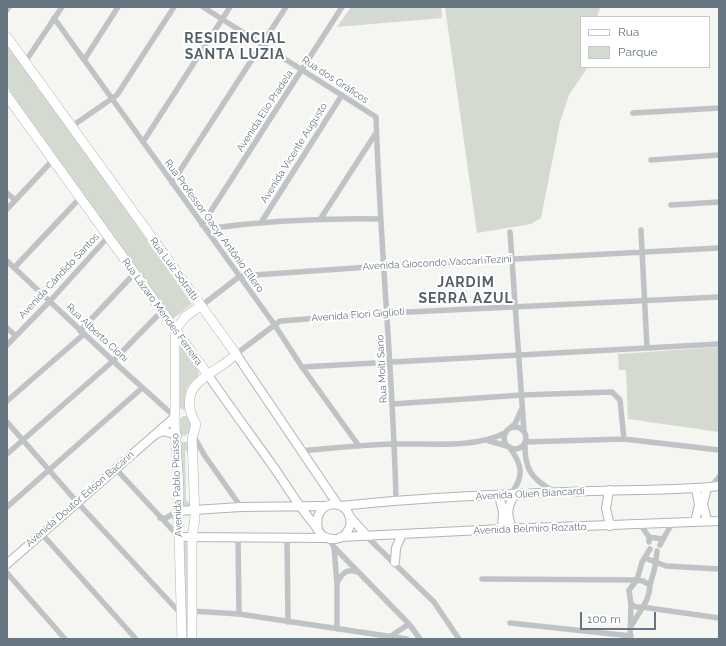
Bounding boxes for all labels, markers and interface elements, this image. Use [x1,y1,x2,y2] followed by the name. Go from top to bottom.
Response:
[580,16,710,68] legend
[618,25,639,39] text: Rua
[184,31,286,64] district label: RESIDENCIAL SANTA LUZIA
[618,45,658,59] text: Parque
[299,54,371,106] street label: Rua dos Gráficos
[234,68,296,154] street label: Avenida Elio Pradela
[258,101,330,205] street label: Avenida Vicente Augusto
[162,157,266,295] street label: Rua Professor Oacyr Antônio Ellero
[16,231,102,321] street label: Avenida Cândido Santos
[147,235,201,303] street label: Rua Luiz Sotratti
[362,253,512,273] street label: Avenida Giocondo Vaccari Tezini
[119,256,205,368] street label: Rua Lázaro Mendes Ferreira
[418,275,514,308] district label: JARDIM SERRA AZUL
[64,301,130,365] street label: Rua Alberto Cioni
[311,306,405,324] street label: Avenida Fiori Giglioti
[374,334,390,404] street label: Rua Moiti Sano
[169,433,185,537] street label: Avenida Pablo Picasso
[23,449,137,549] street label: Avenida Doutor Edson Bacarin
[475,485,585,503] street label: Avenida Olien Biancardi
[473,521,587,537] street label: Avenida Belmiro Rozatto
[582,604,658,630] scale bar
[587,612,621,626] text: 100 m

